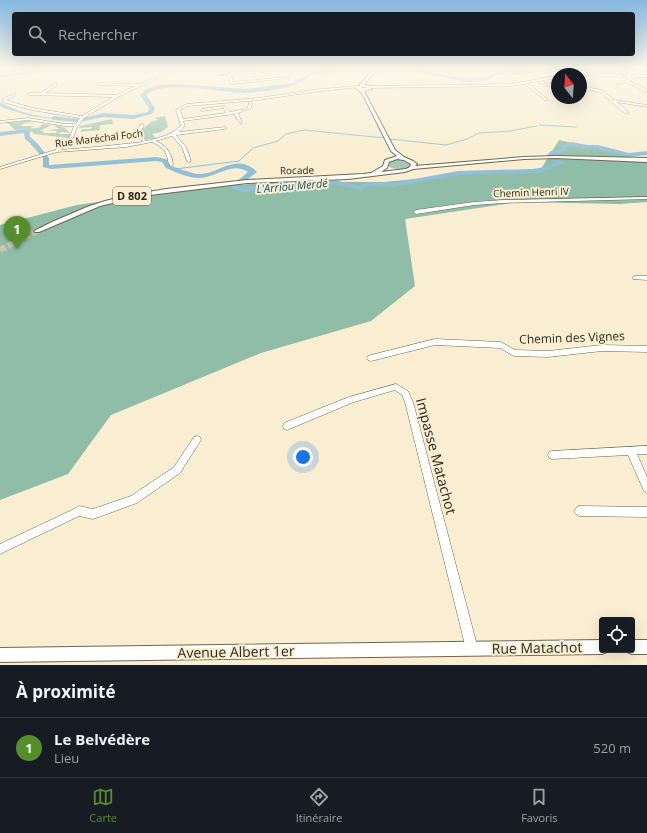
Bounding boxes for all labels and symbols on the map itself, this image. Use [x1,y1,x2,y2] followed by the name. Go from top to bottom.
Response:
[551,68,587,104] north arrow
[54,126,144,150] street label: Rue Maréchal Foch
[280,163,315,177] street label: Rocade
[256,175,329,196] water label: L'Arriou Merdé
[493,184,569,200] street label: Chemin Henri IV
[113,187,151,205] road number: D 802
[4,216,30,249] pin: 1
[519,327,625,348] street label: Chemin des Vignes
[412,396,461,516] street label: Impasse Matachot
[293,447,313,467] your location
[492,637,582,658] street label: Rue Matachot
[177,641,295,662] street label: Avenue Albert 1er

